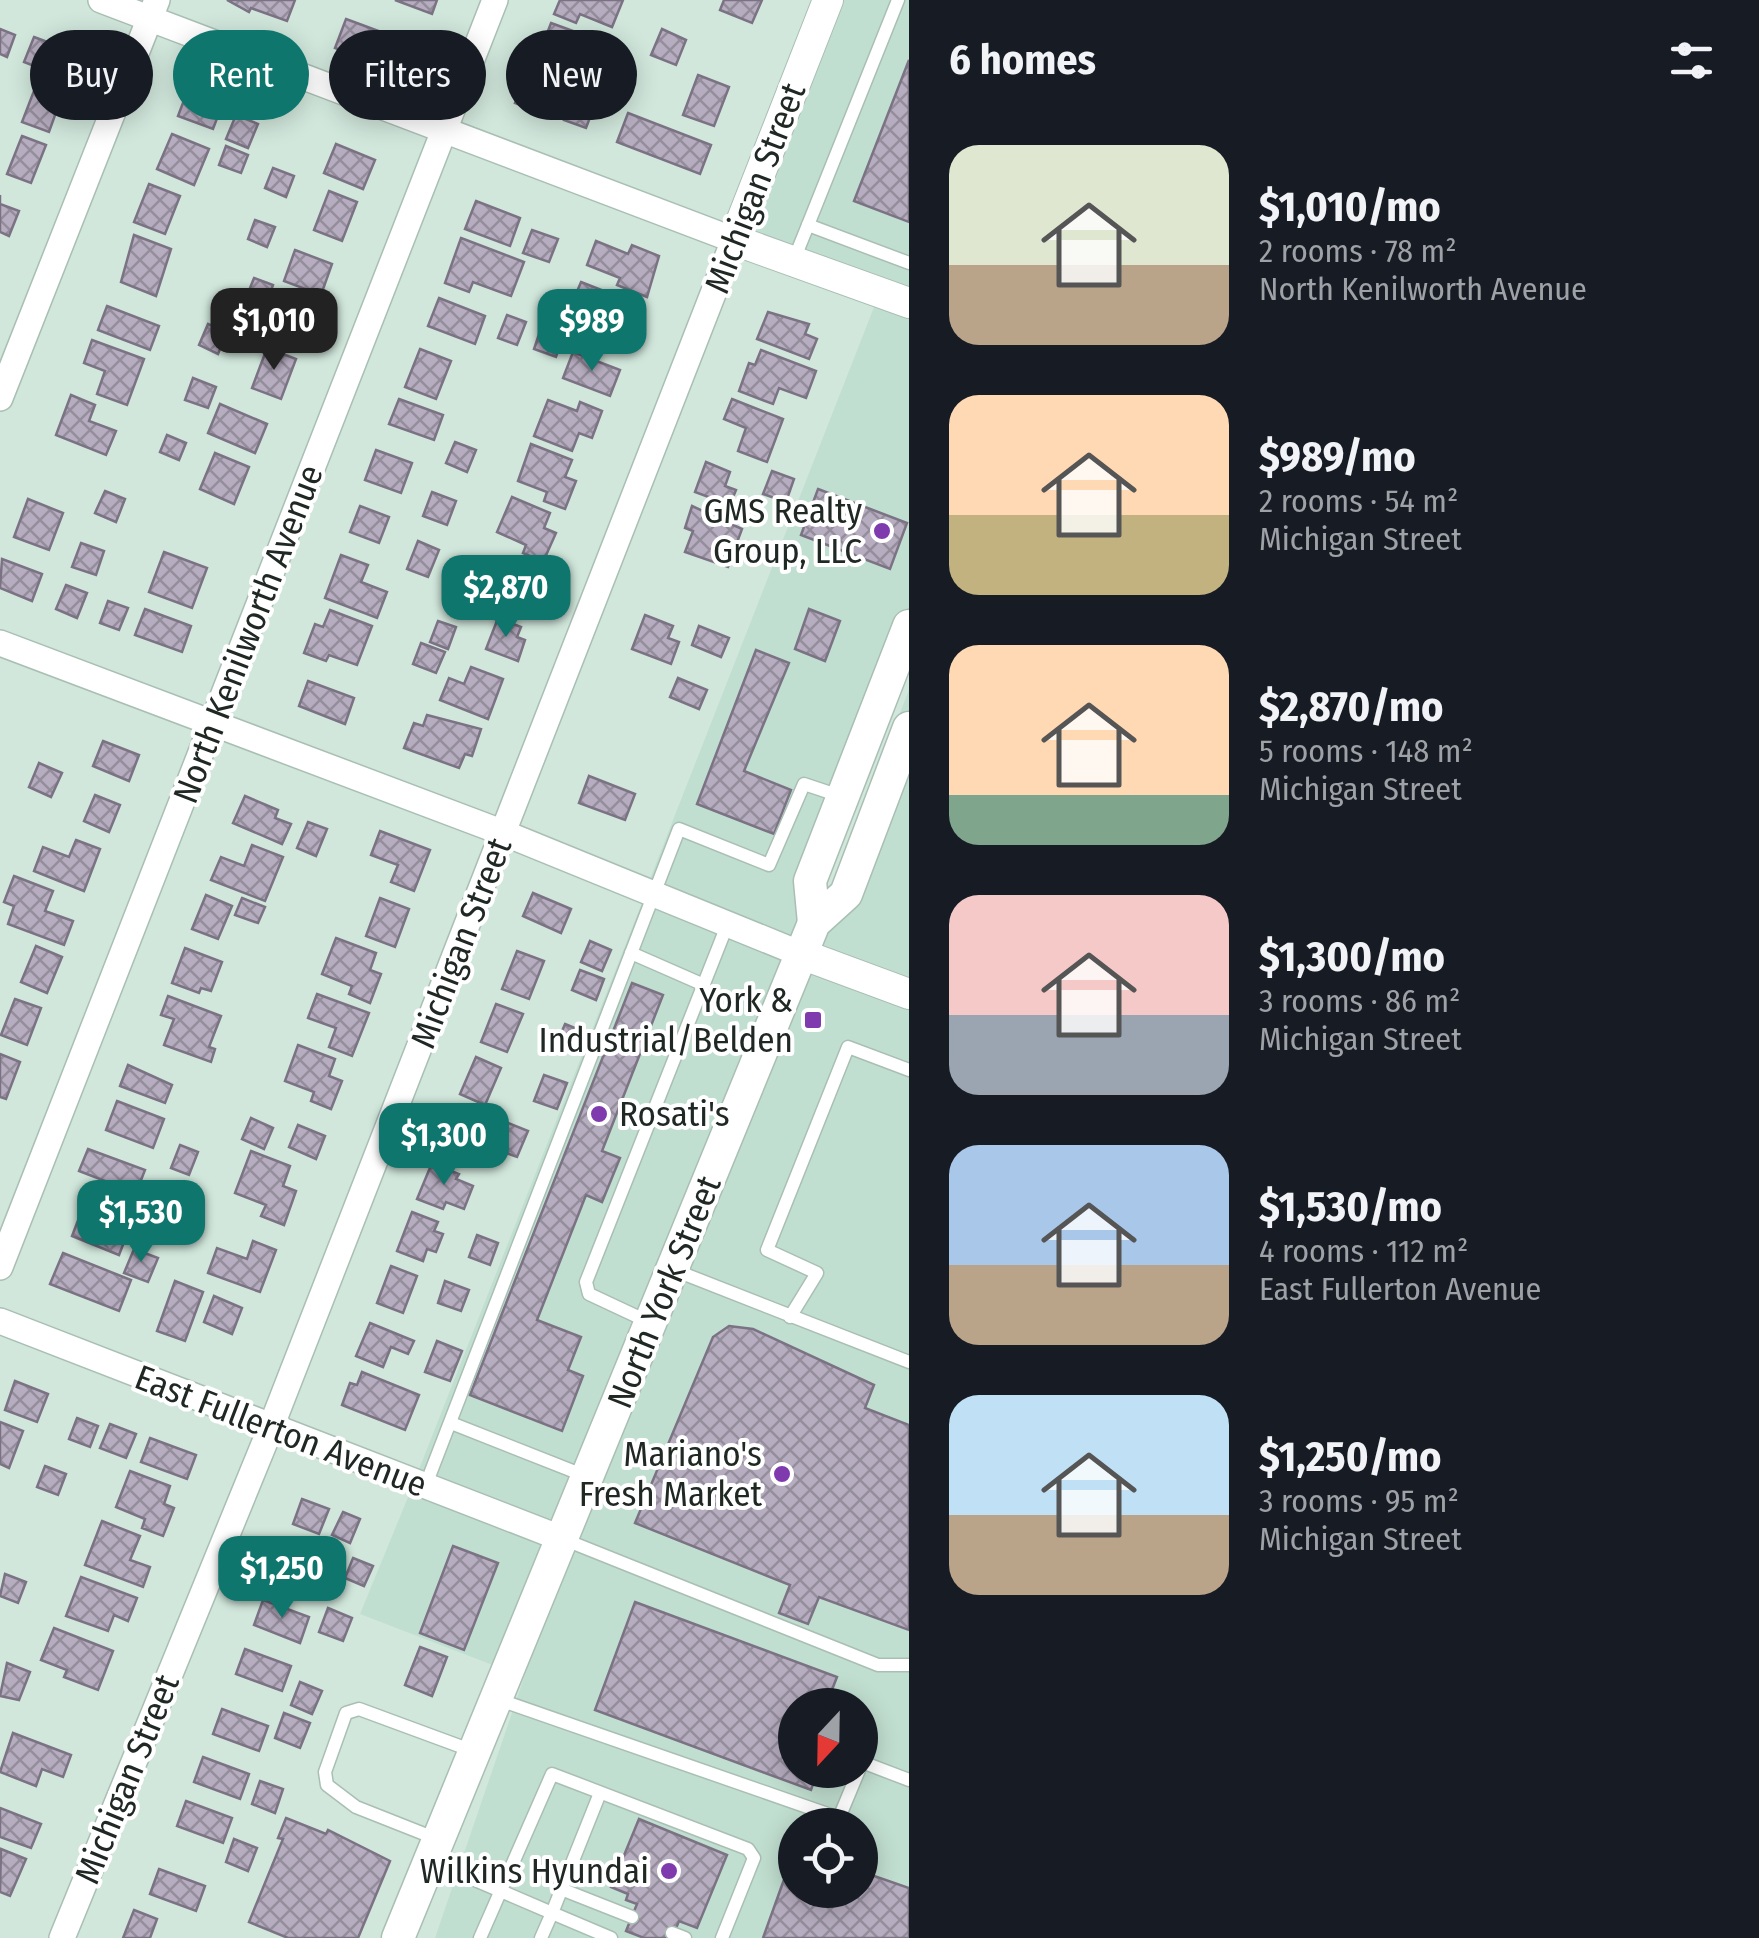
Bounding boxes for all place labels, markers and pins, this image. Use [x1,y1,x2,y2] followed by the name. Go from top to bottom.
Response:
[193,288,355,373] pin: $1,010
[533,289,651,374] pin: $989
[703,490,862,572] place label: GMS Realty Group, LLC
[871,520,893,542] marker: GMS Realty Group, LLC
[425,555,587,640] pin: $2,870
[538,979,793,1061] place label: York & Industrial/Belden
[802,1009,824,1031] marker: York & Industrial/Belden
[619,1093,730,1135] place label: Rosati's
[363,1103,525,1188] pin: $1,300
[588,1103,610,1125] marker: Rosati's
[60,1180,222,1265] pin: $1,530
[579,1433,763,1515] place label: Mariano's Fresh Market
[771,1463,793,1485] marker: Mariano's Fresh Market
[201,1536,363,1621] pin: $1,250
[420,1850,649,1892] place label: Wilkins Hyundai
[658,1860,680,1882] marker: Wilkins Hyundai

